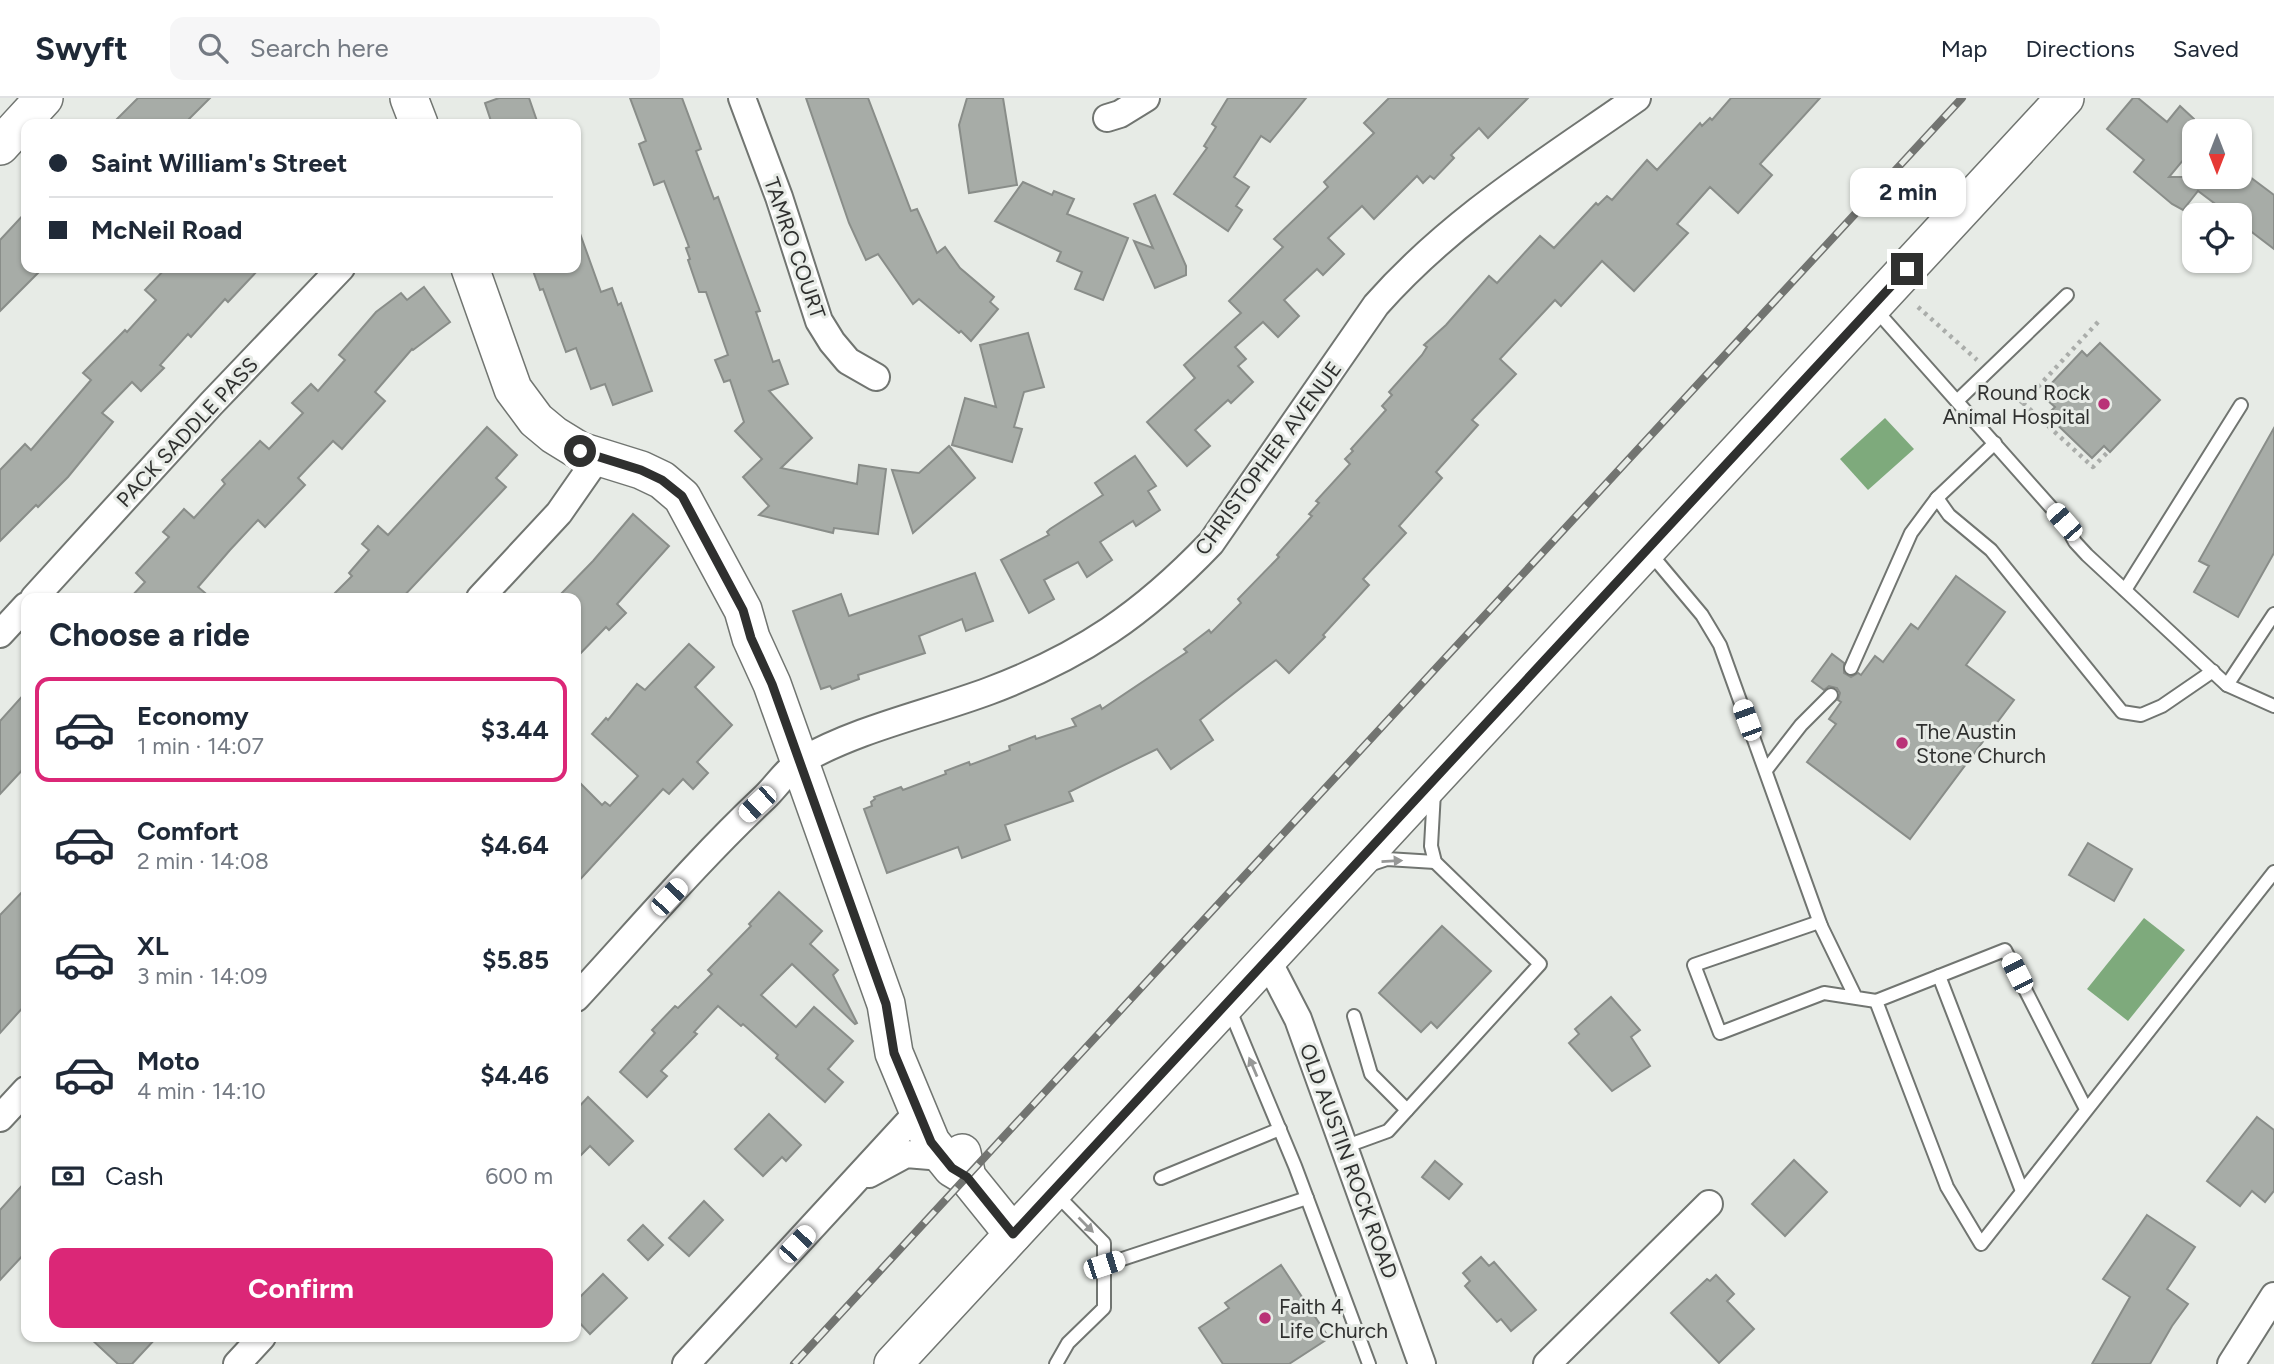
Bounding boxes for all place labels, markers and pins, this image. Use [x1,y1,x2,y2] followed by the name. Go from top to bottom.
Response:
[1943,380,2091,429] place label: Round Rock Animal Hospital
[2096,396,2112,412] marker: Round Rock Animal Hospital
[1916,719,2046,768] place label: The Austin Stone Church
[1894,735,1910,751] marker: The Austin Stone Church
[1279,1294,1388,1343] place label: Faith 4 Life Church
[1257,1310,1273,1326] marker: Faith 4 Life Church

